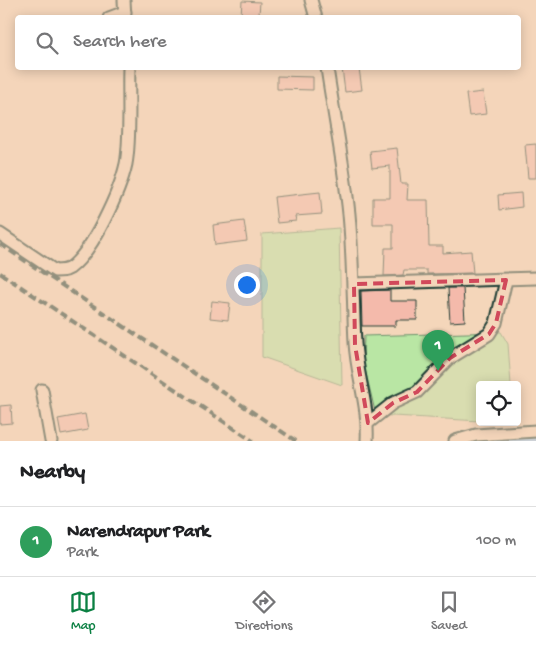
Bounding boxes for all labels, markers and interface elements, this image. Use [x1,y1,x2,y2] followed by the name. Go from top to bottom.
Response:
[15,15,521,70] search box
[33,29,61,57] icon: search
[73,31,167,54] text: Search here
[234,272,260,298] your location
[422,330,454,371] pin: 1
[476,381,521,426] map controls
[476,381,521,426] button: locate
[20,461,85,486] text: Nearby
[67,521,210,544] text: Narendrapur Park
[33,532,39,551] text: 1
[476,532,516,551] text: 100 m
[67,544,98,563] text: Park
[69,588,97,635] tab: Map
[236,588,293,635] tab: Directions
[431,588,467,635] tab: Saved

